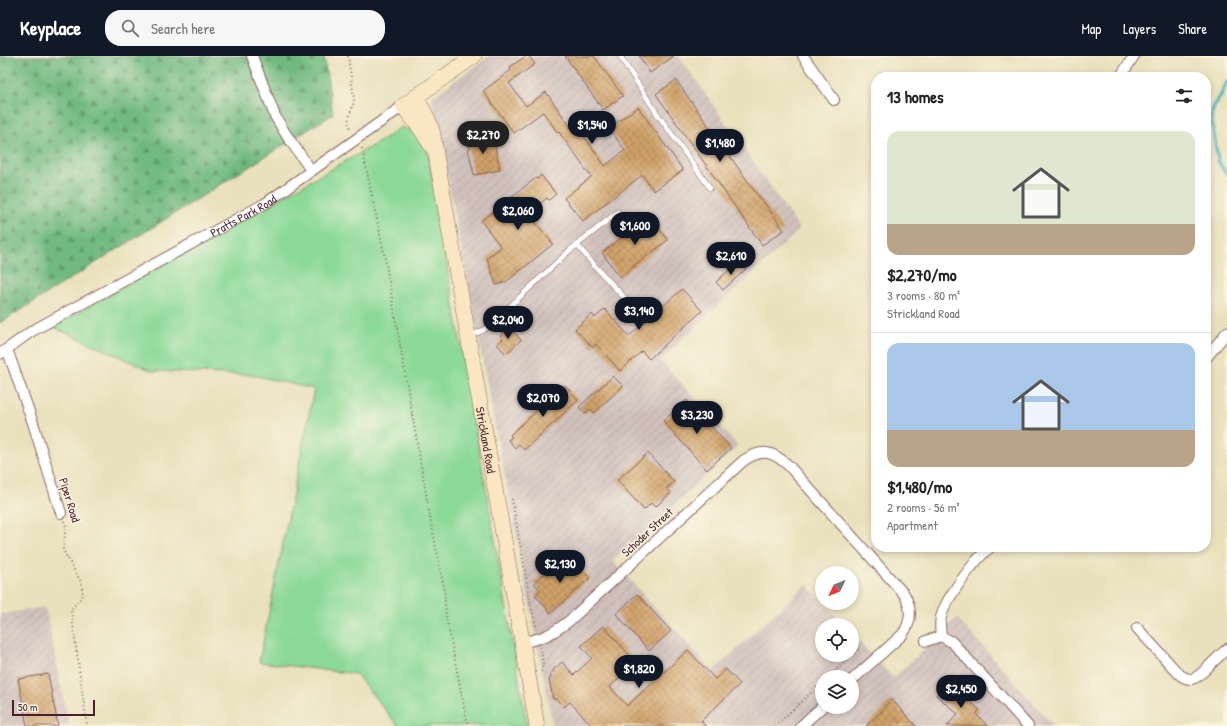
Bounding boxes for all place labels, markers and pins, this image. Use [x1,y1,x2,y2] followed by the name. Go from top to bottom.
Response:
[559,111,625,145] pin: $1,540
[450,121,516,155] pin: $2,270
[687,129,753,163] pin: $1,480
[485,197,551,231] pin: $2,060
[602,212,668,246] pin: $1,600
[698,242,764,276] pin: $2,610
[606,297,672,331] pin: $3,140
[475,306,541,340] pin: $2,040
[510,384,576,418] pin: $2,070
[664,401,730,435] pin: $3,230
[527,550,593,584] pin: $2,130
[606,655,672,689] pin: $1,820
[928,675,994,709] pin: $2,450

